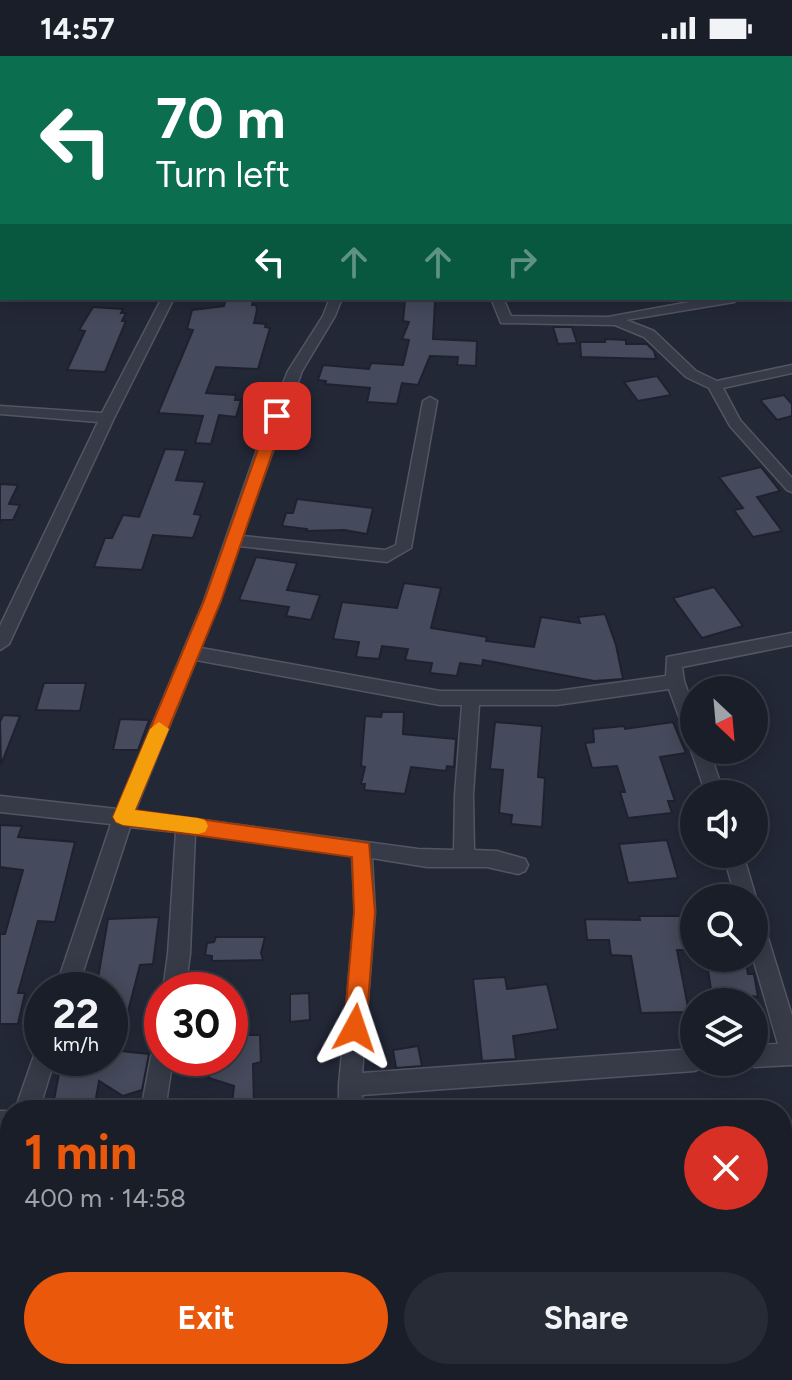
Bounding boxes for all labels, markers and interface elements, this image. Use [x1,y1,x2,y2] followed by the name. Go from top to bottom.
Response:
[40,10,115,47] text: 14:57
[156,85,286,152] text: 70 m
[24,88,128,192] icon: left
[156,153,290,196] text: Turn left
[248,240,292,284] icon: left
[332,240,376,284] icon: ahead
[416,240,460,284] icon: ahead
[500,240,544,284] icon: right
[243,382,311,450] pin
[255,394,299,438] icon: arrive
[680,676,768,764] north arrow
[680,676,768,1076] map controls
[680,780,768,868] button: sound
[680,884,768,972] button: search
[144,972,248,1076] speed limit sign: 30
[313,986,397,1070] position arrow
[680,988,768,1076] button: layers
[53,990,99,1038] text: 22
[53,1032,99,1056] text: km/h
[24,1123,137,1181] text: 1 min
[684,1126,768,1210] button: close
[24,1182,186,1214] text: 400 m · 14:58
[24,1272,388,1364] button: Exit
[404,1272,768,1364] button: Share

